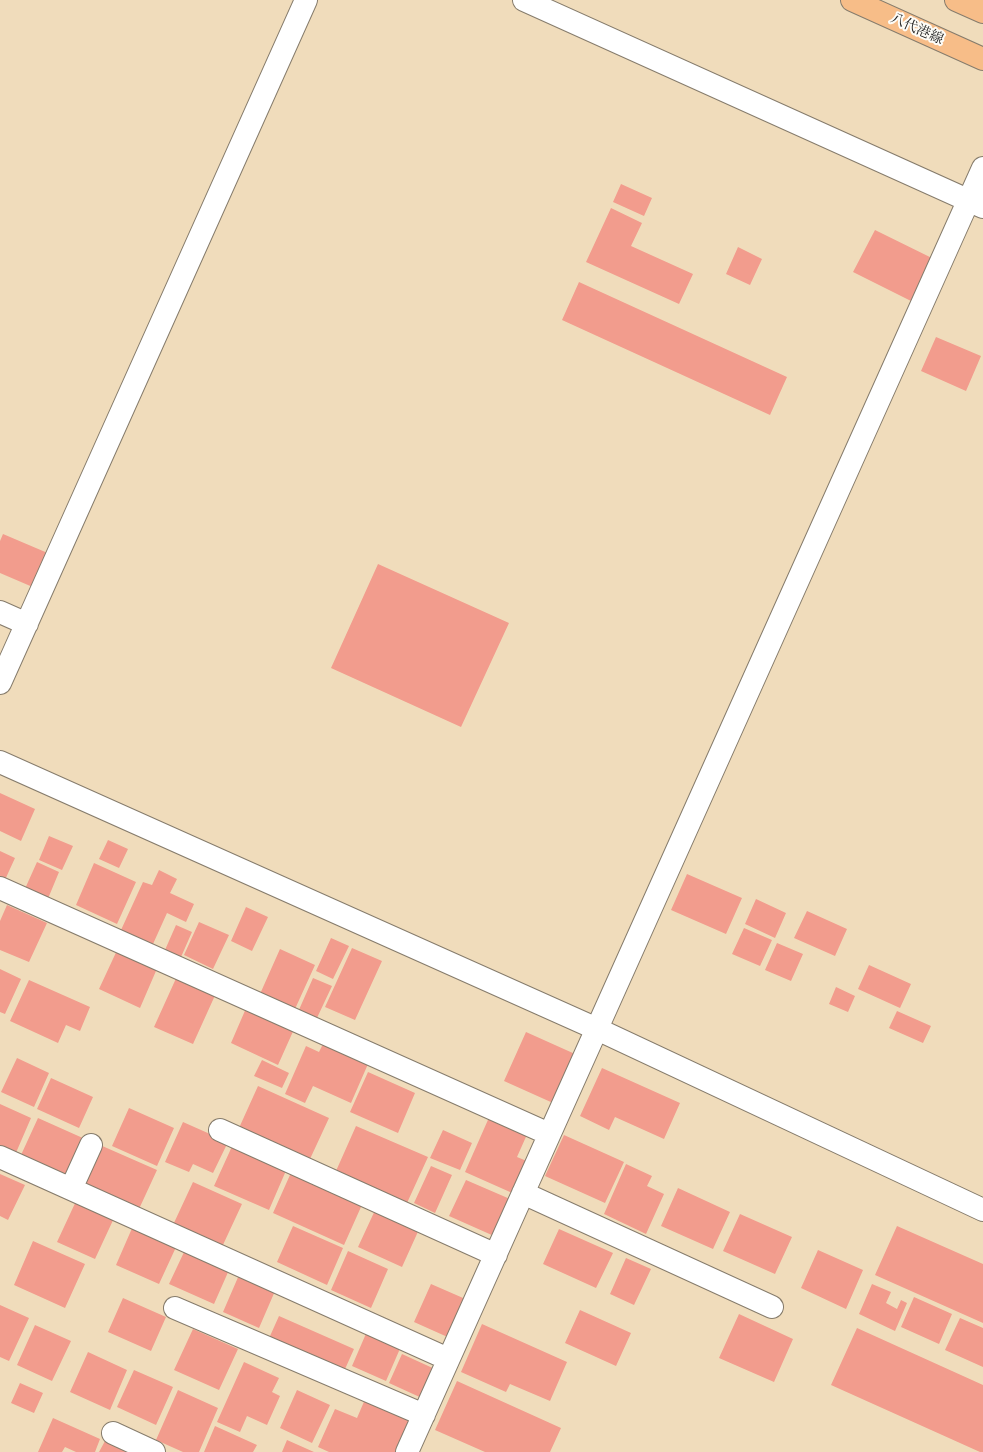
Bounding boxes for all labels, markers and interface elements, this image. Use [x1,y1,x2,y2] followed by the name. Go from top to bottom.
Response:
[888,10,946,48] street label: 八代港線

